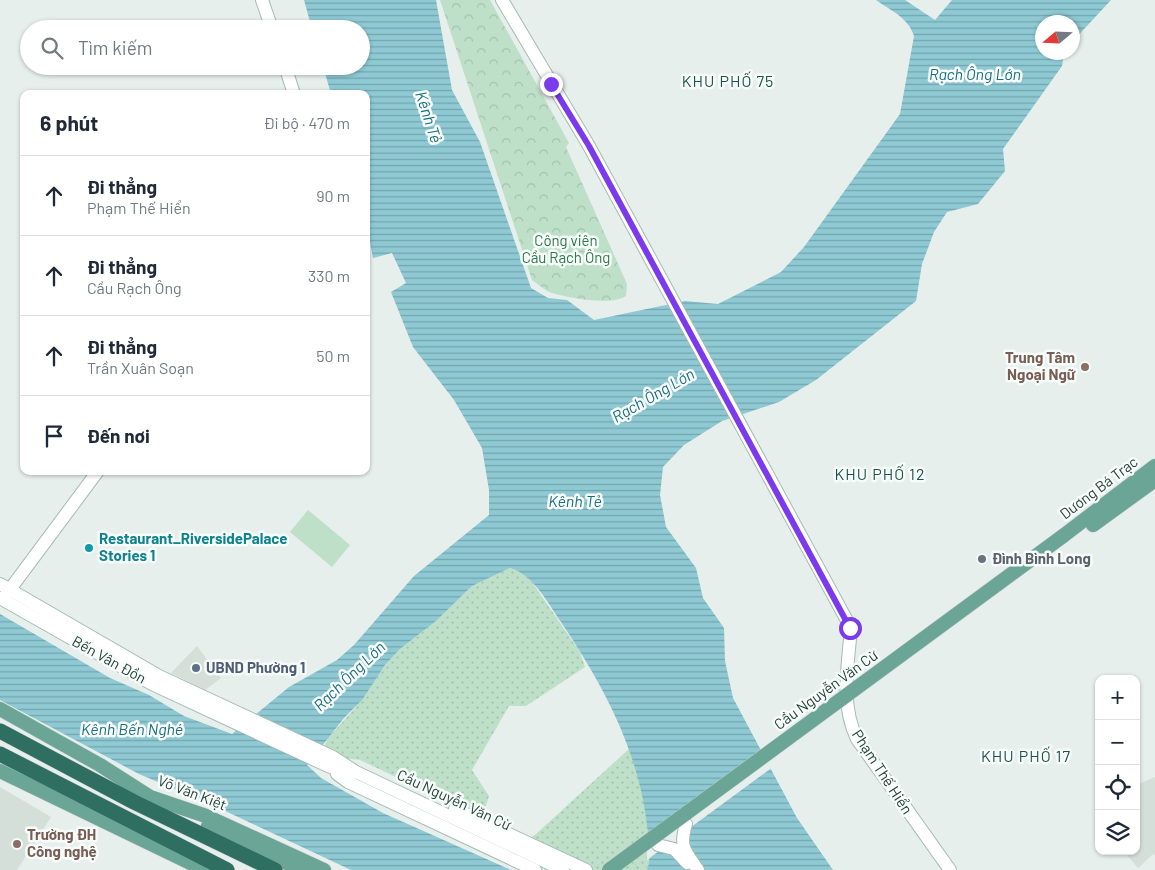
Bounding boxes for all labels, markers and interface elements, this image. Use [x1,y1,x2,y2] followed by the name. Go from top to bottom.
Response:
[1035,15,1080,60] north arrow
[20,20,370,75] search box
[38,34,66,62] icon: search
[78,36,153,59] text: Tìm kiếm
[929,64,1021,83] water label: Rạch Ông Lớn
[682,71,774,90] district label: KHU PHỐ 75
[540,73,563,96] route end
[412,89,447,145] water label: Kênh Tẻ
[40,110,98,135] text: 6 phút
[263,113,350,132] text: Đi bộ · 470 m
[87,175,157,198] text: Đi thẳng
[40,182,68,210] icon: ahead
[316,186,350,205] text: 90 m
[87,198,191,217] text: Phạm Thế Hiển
[522,231,610,266] park label: Công viên Cầu Rạch Ông
[87,255,157,278] text: Đi thẳng
[40,262,68,290] icon: ahead
[308,266,350,285] text: 330 m
[87,278,182,297] text: Cầu Rạch Ông
[87,335,157,358] text: Đi thẳng
[40,342,68,370] icon: ahead
[316,346,350,365] text: 50 m
[1005,348,1076,383] place label: Trung Tâm Ngoại Ngữ
[87,358,194,377] text: Trần Xuân Soạn
[1079,361,1091,373] marker: Trung Tâm Ngoại Ngữ
[608,363,697,426] water label: Rạch Ông Lớn
[40,422,68,450] icon: arrive
[87,424,150,447] text: Đến nơi
[1056,452,1141,522] street label: Dương Bá Trạc
[834,464,926,483] district label: KHU PHỐ 12
[548,491,602,510] water label: Kênh Tẻ
[99,529,288,564] place label: Restaurant_RiversidePalace Stories 1
[83,542,95,554] marker: Restaurant_RiversidePalace Stories 1
[992,549,1091,567] place label: Đình Bình Long
[976,553,988,565] marker: Đình Bình Long
[839,617,862,640] route start
[69,631,150,687] street label: Bến Vân Đồn
[309,637,388,714] water label: Rạch Ông Lớn
[770,645,881,733] street label: Cầu Nguyễn Văn Cừ
[206,658,305,676] place label: UBND Phường 1
[190,662,202,674] marker: UBND Phường 1
[1095,675,1140,855] map controls
[1095,675,1140,720] button: +
[81,719,183,738] water label: Kênh Bến Nghé
[1095,720,1140,765] button: −
[849,726,917,817] street label: Phạm Thế Hiển
[981,746,1071,765] district label: KHU PHỐ 17
[395,765,515,834] street label: Cầu Nguyễn Văn Cừ
[1095,765,1140,810] button: locate
[155,771,229,813] street label: Võ Văn Kiệt
[1095,810,1140,855] button: layers
[27,825,97,861] place label: Trường ĐH Công nghệ
[11,838,23,850] marker: Trường ĐH Công nghệ

